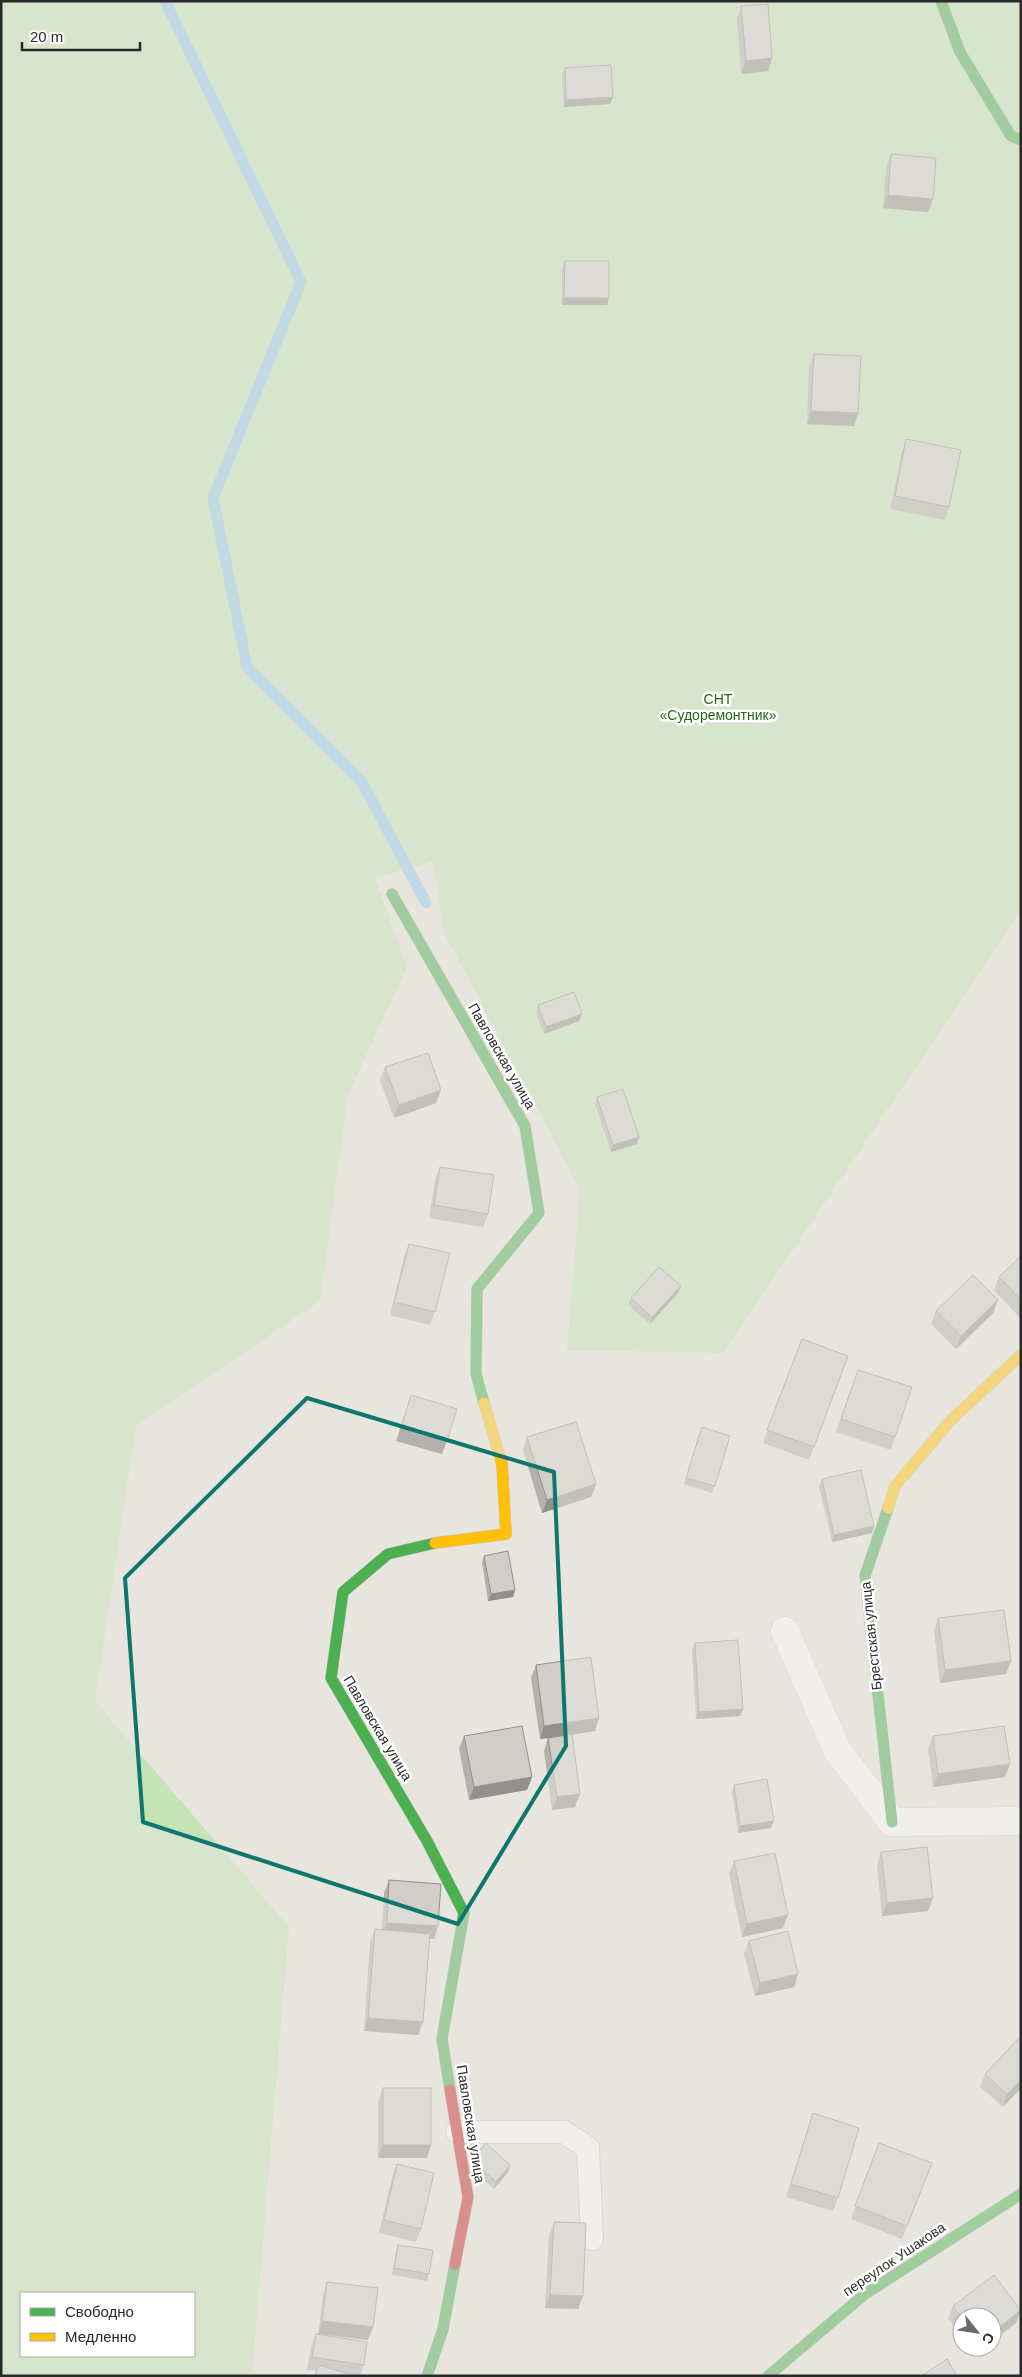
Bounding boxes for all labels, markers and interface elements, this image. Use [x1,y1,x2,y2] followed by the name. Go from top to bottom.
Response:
[22,20,140,52] scale bar
[30,28,63,45] text: 20 m
[660,691,777,723] park label: СНТ «Судоремонтник»
[465,1000,539,1112] street label: Павловская улица
[857,1581,885,1691] street label: Брестская улица
[340,1673,416,1784] street label: Павловская улица
[454,2064,488,2184] street label: Павловская улица
[840,2219,948,2299] street label: переулок Ушакова
[20,2292,195,2357] legend
[65,2303,134,2320] text: Свободно
[952,2307,1002,2357] north arrow
[65,2328,136,2345] text: Медленно
[979,2330,998,2347] text: С

